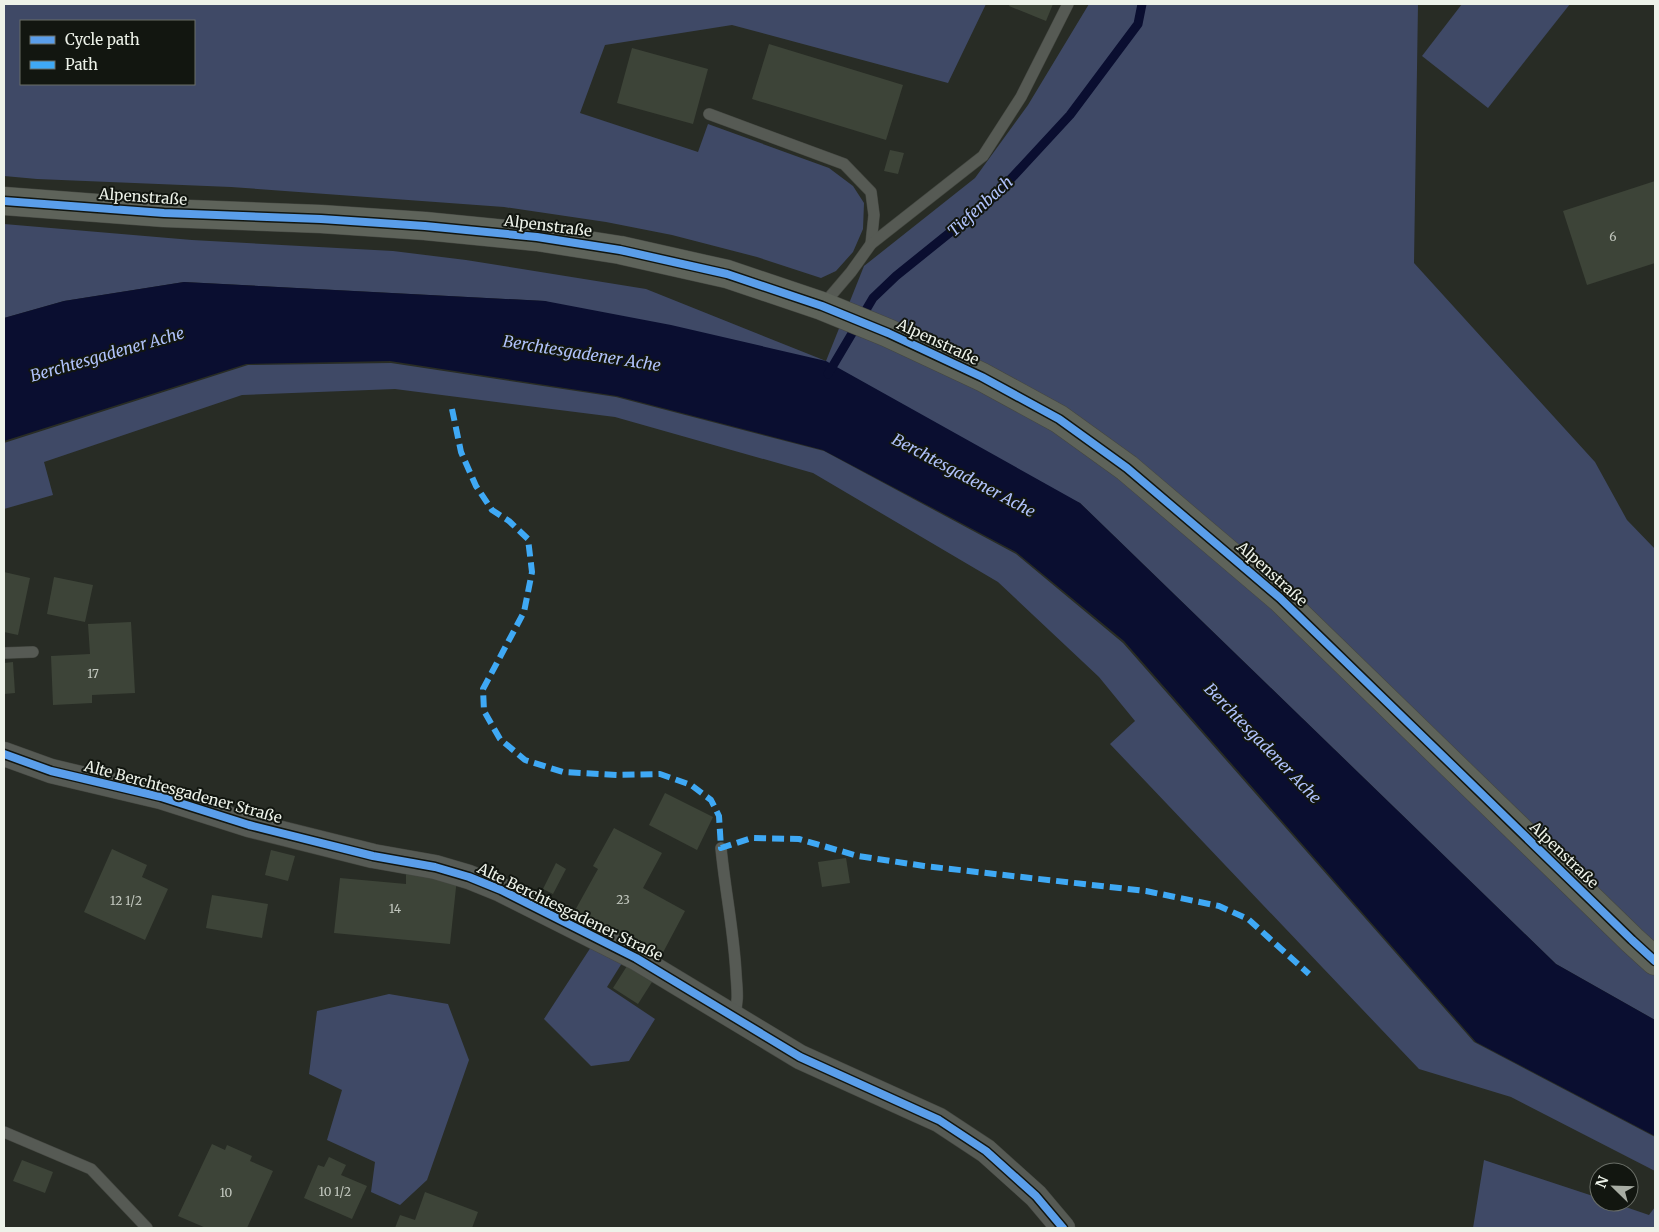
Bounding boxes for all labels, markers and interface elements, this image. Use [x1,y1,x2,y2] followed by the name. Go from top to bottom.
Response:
[20,20,195,85] legend
[65,30,140,49] text: Cycle path
[65,55,98,74] text: Path
[943,172,1017,240] water label: Tiefenbach
[97,184,188,209] street label: Alpenstraße
[502,211,593,240] street label: Alpenstraße
[1609,229,1617,244] house number: 6
[893,314,982,369] street label: Alpenstraße
[28,322,186,386] water label: Berchtesgadener Ache
[502,331,662,375] water label: Berchtesgadener Ache
[889,429,1039,521] water label: Berchtesgadener Ache
[1232,536,1312,610] street label: Alpenstraße
[87,666,99,681] house number: 17
[1200,679,1326,807] water label: Berchtesgadener Ache
[81,756,284,827] street label: Alte Berchtesgadener Straße
[1525,816,1603,892] street label: Alpenstraße
[474,858,666,965] street label: Alte Berchtesgadener Straße
[616,892,630,907] house number: 23
[110,893,142,908] house number: 12 1/2
[389,901,402,916] house number: 14
[1589,1162,1639,1212] north arrow
[1592,1173,1612,1191] text: N
[319,1184,351,1199] house number: 10 1/2
[220,1185,233,1200] house number: 10

